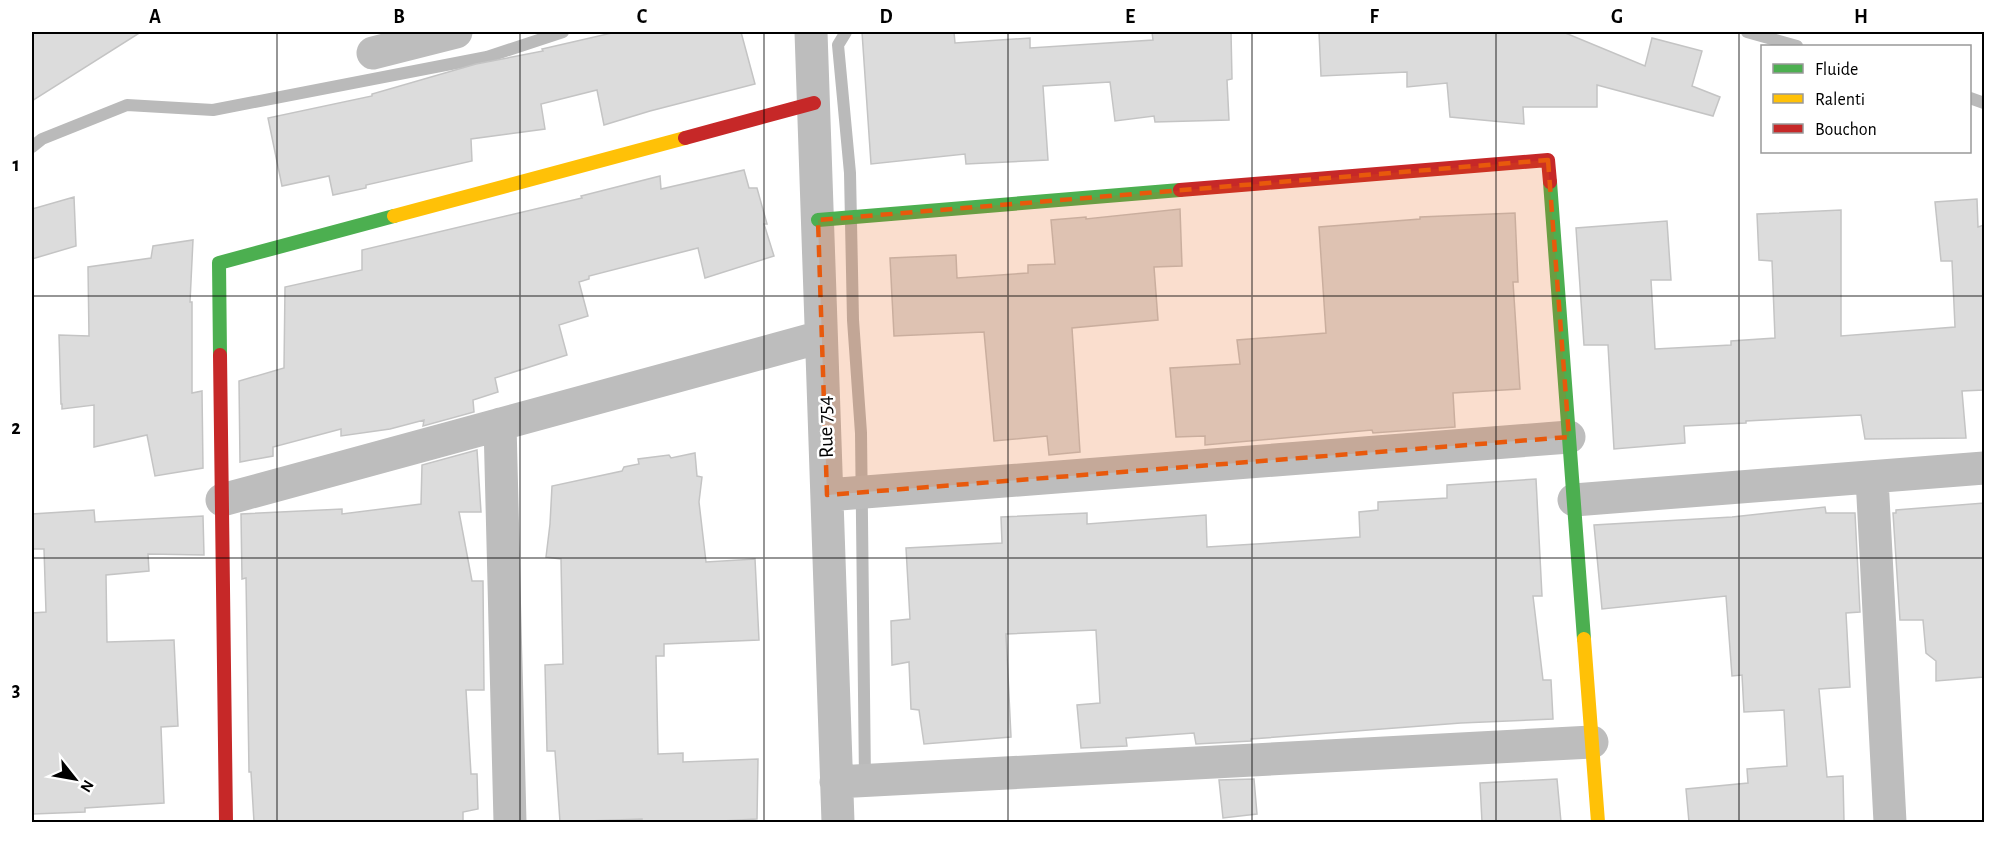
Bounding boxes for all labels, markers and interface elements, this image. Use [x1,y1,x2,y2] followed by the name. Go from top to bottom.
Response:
[149,7,161,27] text: A
[393,7,405,27] text: B
[637,7,648,27] text: C
[879,7,893,27] text: D
[1125,7,1135,27] text: E
[1369,7,1379,27] text: F
[1611,7,1623,27] text: G
[1854,7,1868,27] text: H
[1761,45,1971,153] legend
[1815,61,1858,79] text: Fluide
[1815,91,1865,109] text: Ralenti
[1815,121,1877,139] text: Bouchon
[12,155,20,175] text: 1
[814,395,837,459] street label: Rue 754
[11,418,21,438] text: 2
[12,680,20,700] text: 3
[45,749,105,809] north arrow
[77,777,97,795] text: N

